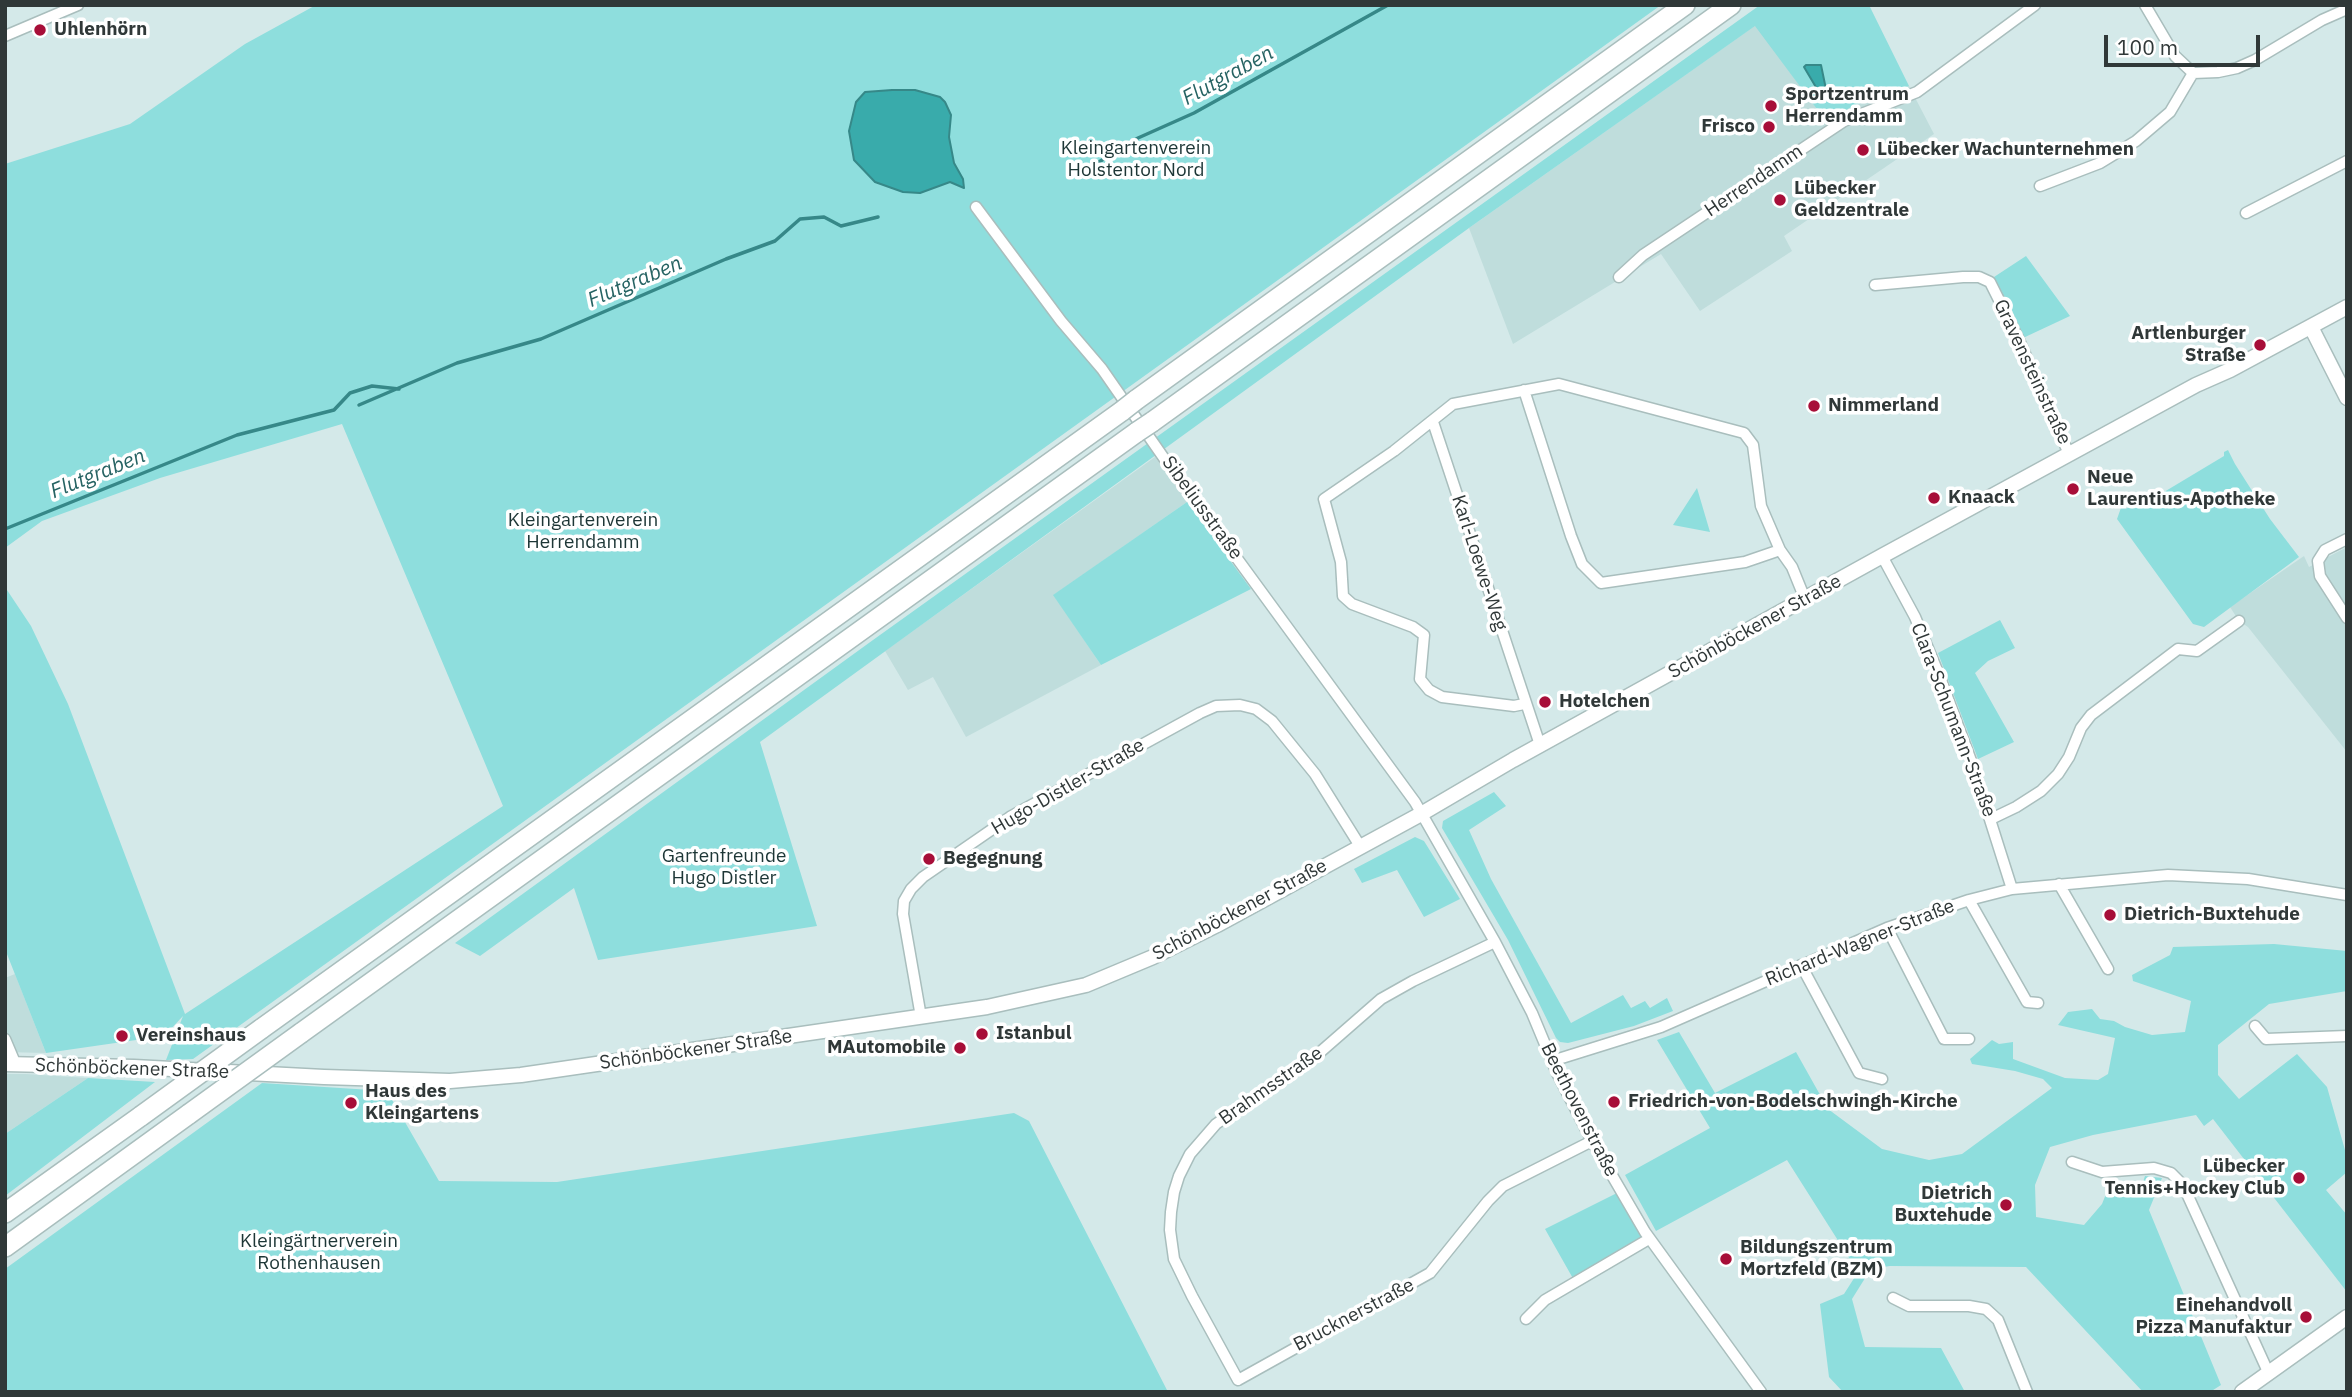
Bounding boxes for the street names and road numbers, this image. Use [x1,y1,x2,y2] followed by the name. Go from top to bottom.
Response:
[1701,140,1807,222] street label: Herrendamm
[1988,296,2076,448] street label: Gravensteinstraße
[1157,452,1247,564] street label: Sibeliusstraße
[1446,492,1512,634] street label: Karl-Loewe-Weg
[1665,570,1845,684] street label: Schönböckener Straße
[1905,620,2001,820] street label: Clara-Schumann-Straße
[988,734,1148,840] street label: Hugo-Distler-Straße
[1149,854,1331,966] street label: Schönböckener Straße
[1762,895,1958,991] street label: Richard-Wagner-Straße
[598,1025,794,1075] street label: Schönböckener Straße
[1535,1039,1623,1181] street label: Beethovenstraße
[1215,1042,1327,1130] street label: Brahmsstraße
[35,1054,229,1084] street label: Schönböckener Straße
[1290,1274,1418,1356] street label: Brucknerstraße

